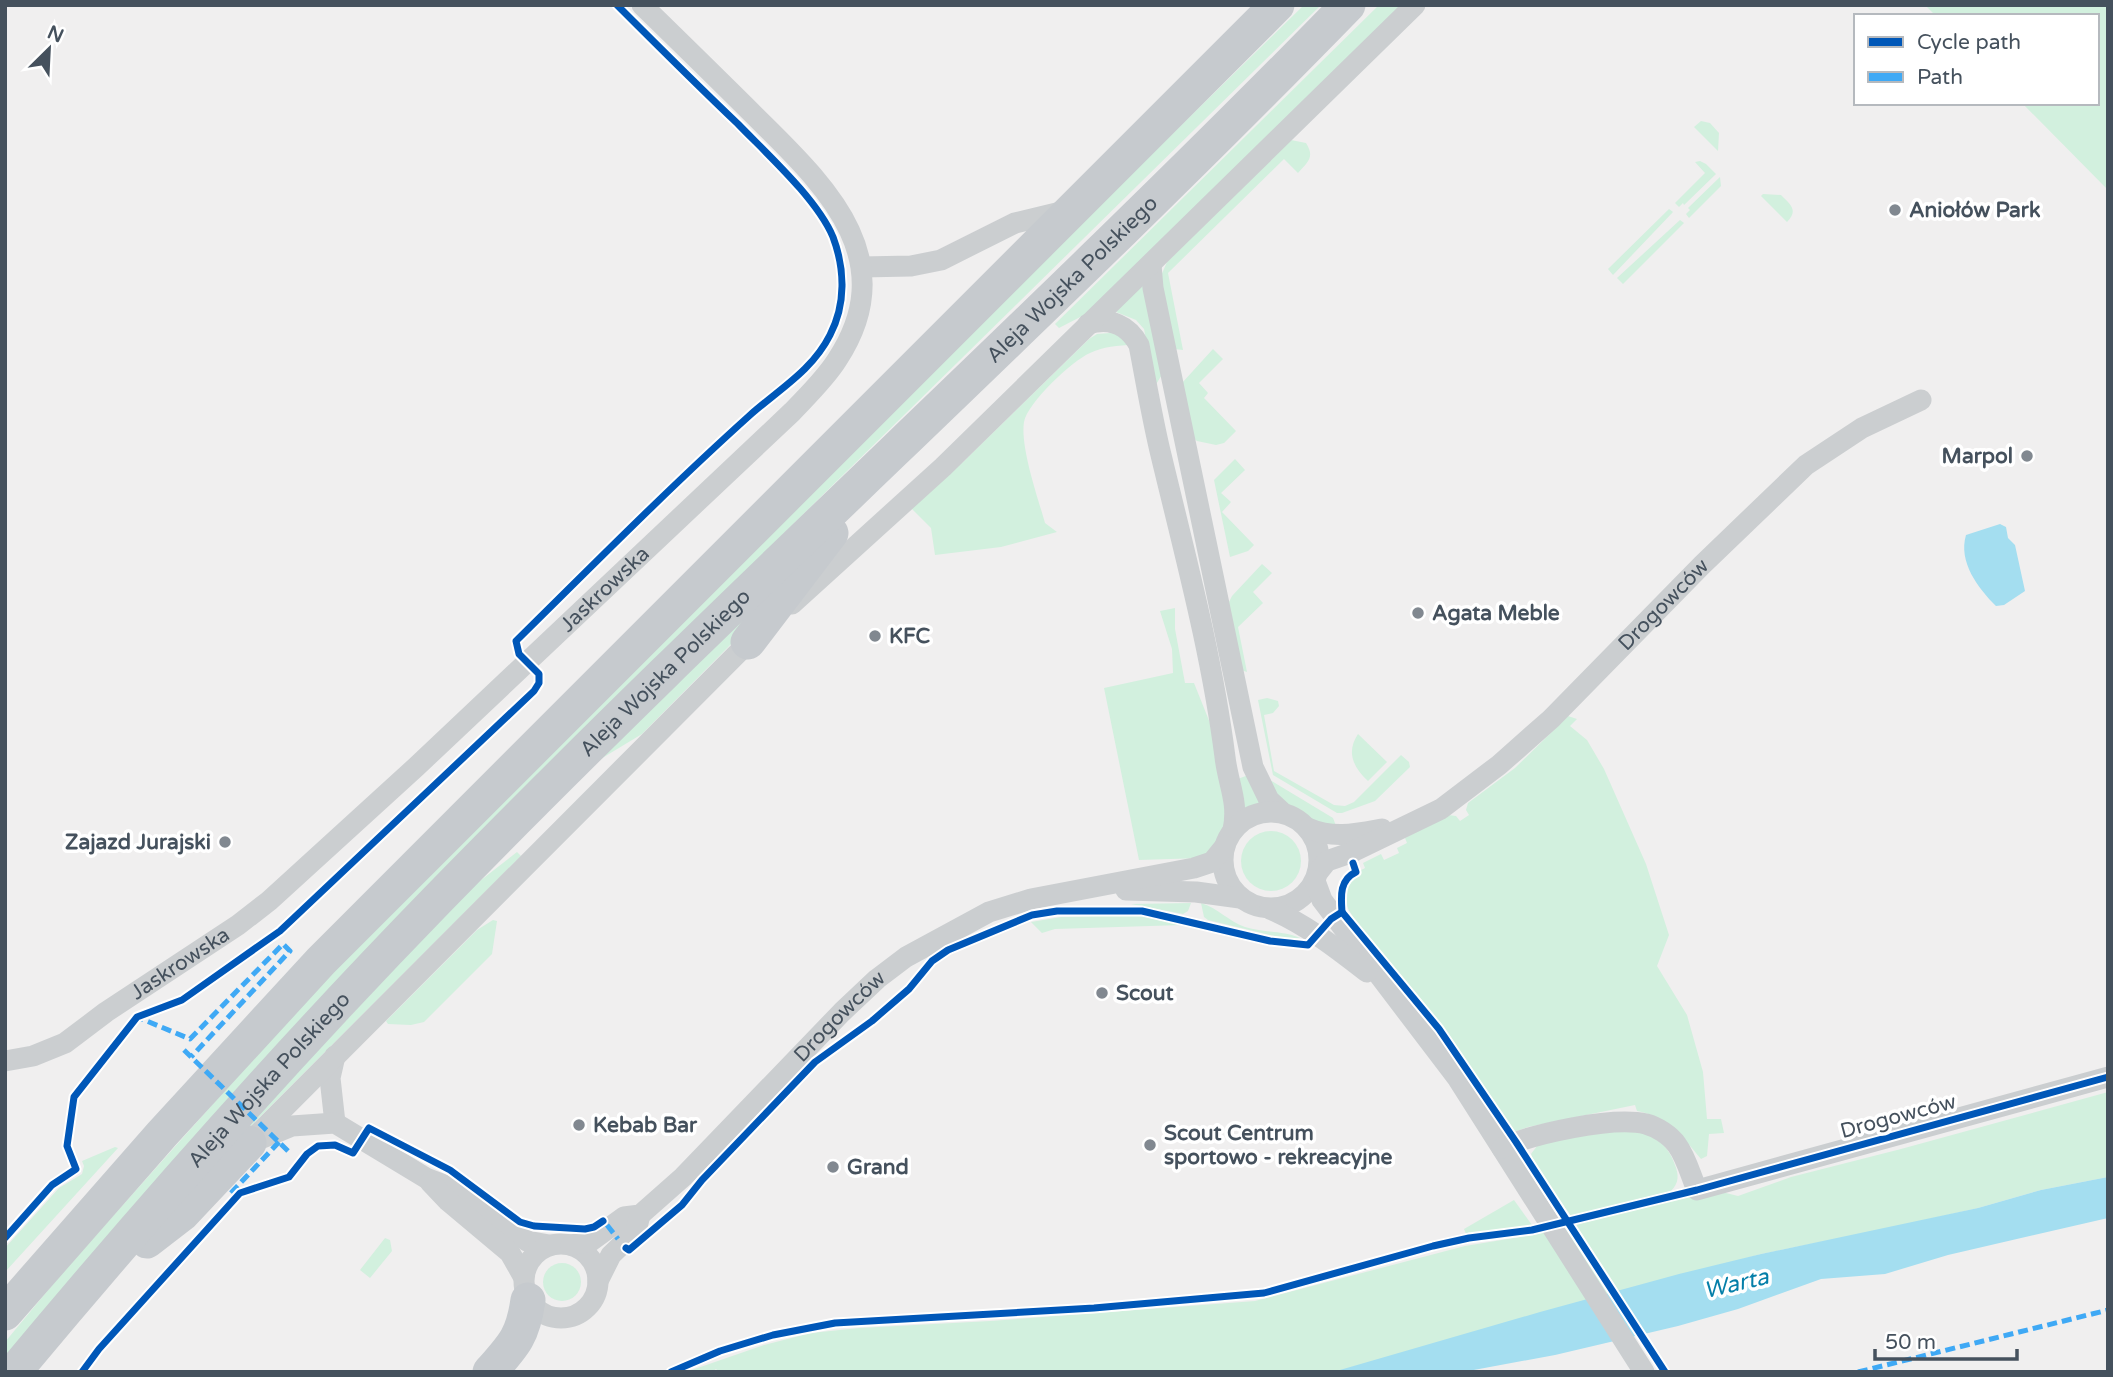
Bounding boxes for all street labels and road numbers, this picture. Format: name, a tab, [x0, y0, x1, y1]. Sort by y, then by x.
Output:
street label: Aleja Wojska Polskiego	[981, 191, 1163, 368]
street label: Jaskrowska	[555, 541, 655, 637]
street label: Drogowców	[1613, 553, 1715, 656]
street label: Aleja Wojska Polskiego	[575, 584, 756, 762]
street label: Jaskrowska	[126, 922, 234, 1005]
street label: Drogowców	[789, 966, 891, 1067]
street label: Aleja Wojska Polskiego	[183, 987, 356, 1173]
street label: Drogowców	[1838, 1089, 1959, 1144]

